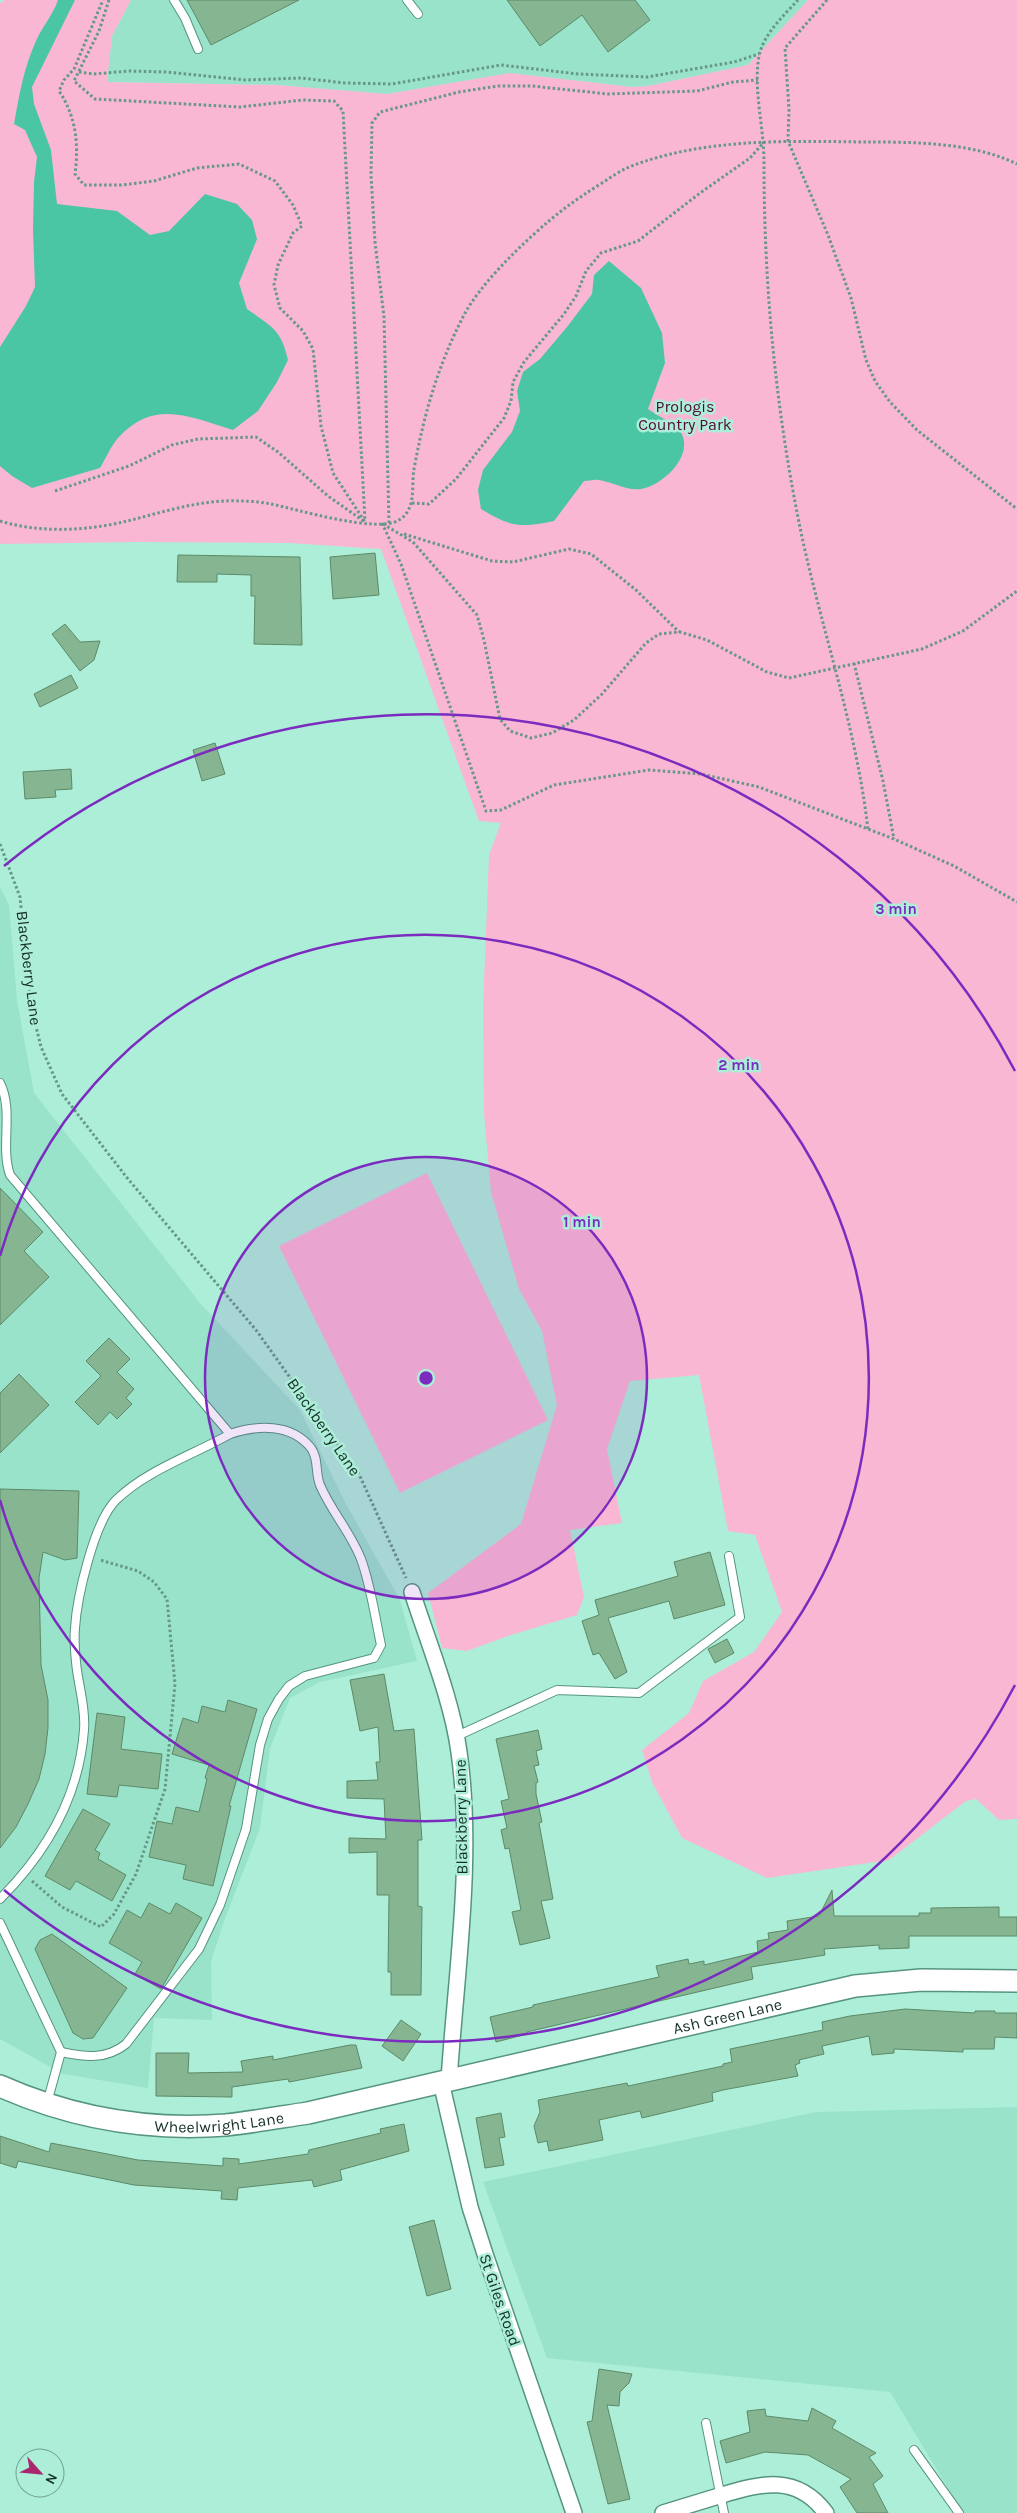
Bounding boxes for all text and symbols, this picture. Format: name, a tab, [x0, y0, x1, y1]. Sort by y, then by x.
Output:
park label: Prologis Country Park	[638, 397, 732, 434]
text: 3 min	[875, 900, 917, 918]
street label: Blackberry Lane	[13, 910, 45, 1026]
text: 2 min	[718, 1056, 760, 1074]
text: 1 min	[563, 1213, 601, 1231]
centre of rings	[417, 1369, 435, 1387]
street label: Blackberry Lane	[283, 1374, 365, 1480]
street label: Blackberry Lane	[450, 1759, 472, 1875]
street label: Ash Green Lane	[671, 1994, 784, 2037]
street label: Wheelwright Lane	[154, 2107, 285, 2136]
street label: St Giles Road	[475, 2251, 525, 2349]
north arrow	[15, 2448, 65, 2498]
text: N	[41, 2470, 61, 2487]

